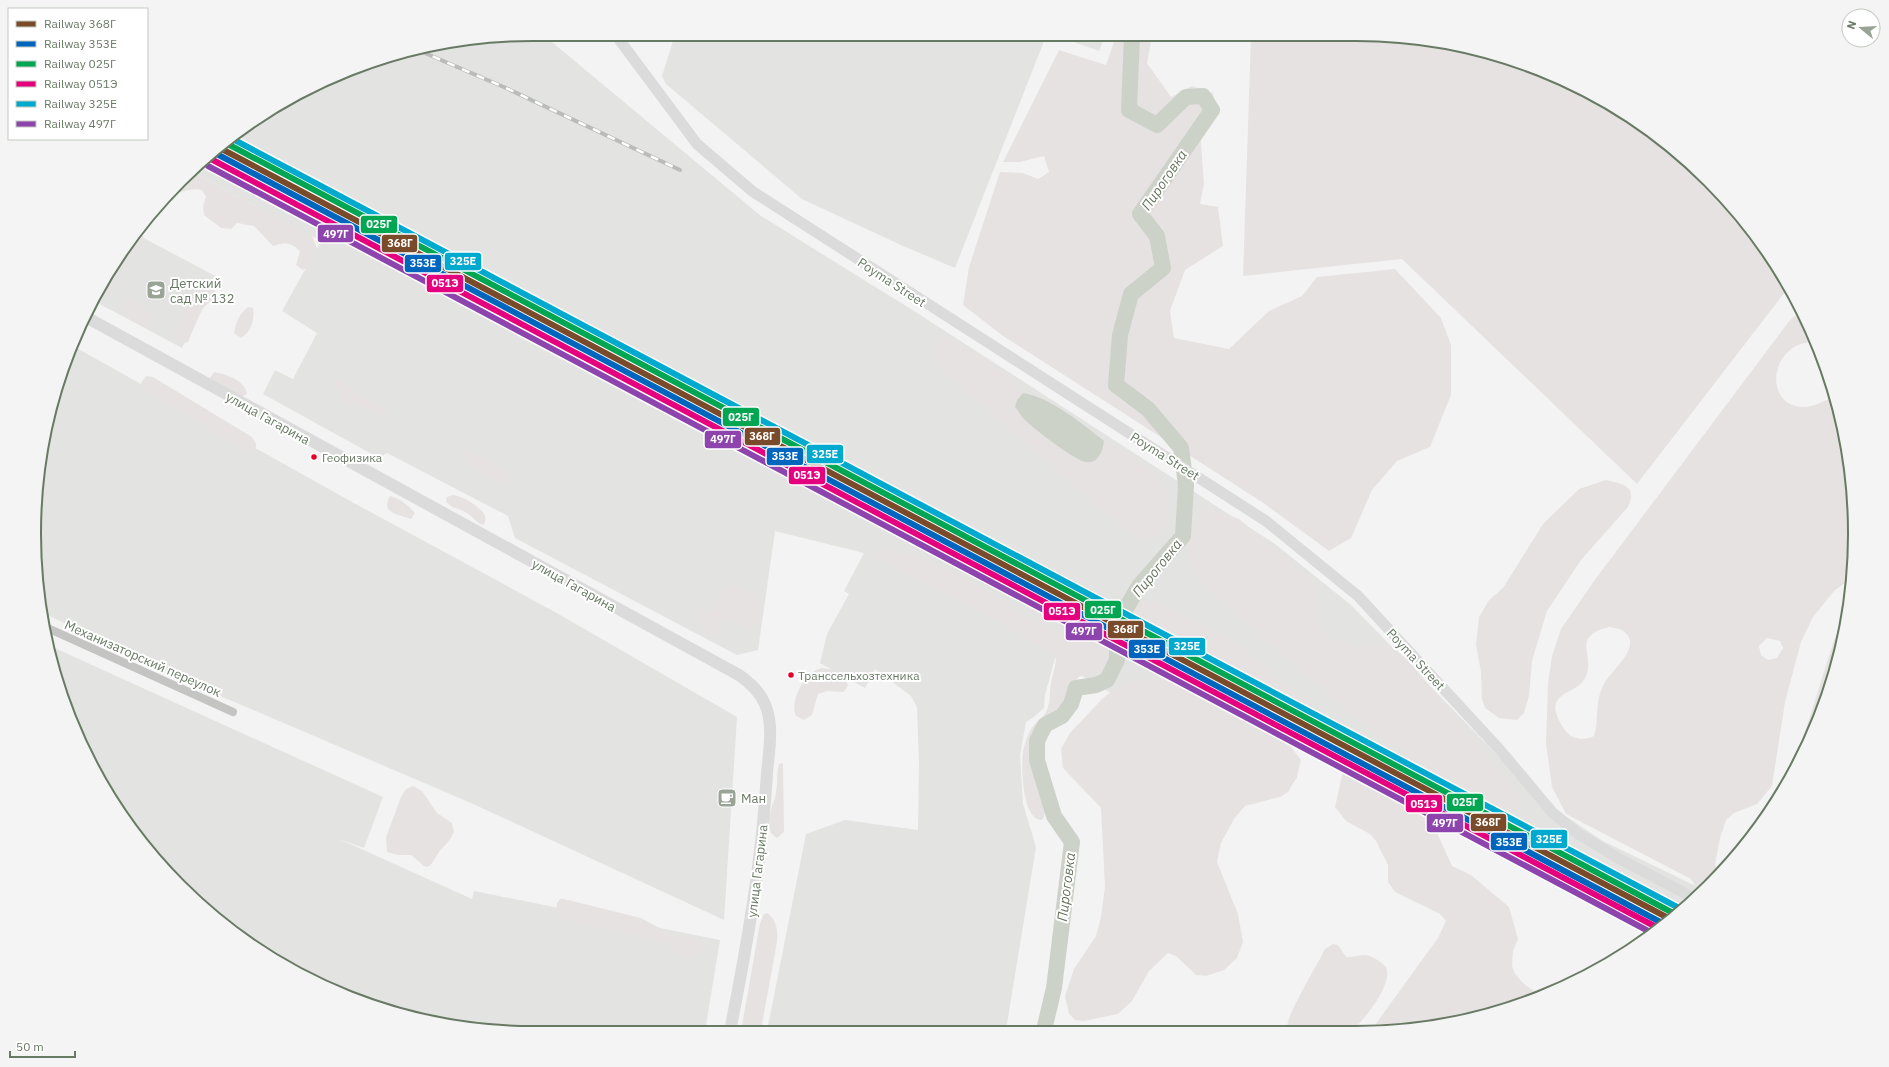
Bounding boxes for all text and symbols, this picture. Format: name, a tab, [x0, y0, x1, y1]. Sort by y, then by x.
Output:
legend	[8, 8, 148, 140]
north arrow	[1841, 8, 1881, 48]
text: Railway 368Г	[44, 16, 116, 31]
text: N	[1844, 19, 1859, 31]
text: Railway 353Е	[44, 36, 117, 51]
text: Railway 025Г	[44, 56, 116, 71]
text: Railway 051Э	[44, 76, 118, 91]
text: Railway 325Е	[44, 96, 117, 111]
text: Railway 497Г	[44, 116, 116, 131]
water label: Пироговка	[1137, 146, 1191, 214]
line badge: 025Г	[360, 215, 398, 234]
text: 025Г	[366, 217, 392, 231]
line badge: 497Г	[317, 224, 354, 243]
text: 497Г	[323, 227, 349, 241]
line badge: 368Г	[381, 234, 418, 253]
text: 368Г	[387, 236, 413, 250]
line badge: 325Е	[444, 252, 482, 271]
line badge: 353Е	[404, 254, 442, 273]
text: 325Е	[450, 254, 477, 268]
street label: Poyma Street	[854, 254, 929, 311]
text: 353Е	[410, 256, 437, 270]
line badge: 051Э	[426, 274, 464, 293]
place label: Детский сад № 132	[170, 275, 234, 307]
text: 051Э	[431, 276, 459, 290]
school or university icon: Детский сад № 132	[145, 279, 167, 301]
street label: улица Гагарина	[223, 388, 313, 449]
line badge: 025Г	[722, 407, 760, 427]
text: 025Г	[728, 410, 754, 424]
line badge: 368Г	[744, 427, 781, 446]
street label: Poyma Street	[1127, 428, 1202, 484]
text: 368Г	[749, 429, 775, 443]
line badge: 497Г	[704, 430, 742, 449]
text: 497Г	[710, 432, 736, 446]
line badge: 325Е	[806, 444, 844, 464]
line badge: 353Е	[766, 447, 804, 466]
text: 325Е	[812, 447, 839, 461]
text: 353Е	[772, 449, 799, 463]
place label: Геофизика	[322, 450, 383, 465]
marker: Геофизика	[309, 452, 319, 462]
line badge: 051Э	[788, 466, 826, 485]
text: 051Э	[793, 468, 821, 482]
water label: Пироговка	[1128, 535, 1186, 601]
street label: улица Гагарина	[529, 555, 619, 616]
line badge: 025Г	[1084, 600, 1122, 619]
line badge: 051Э	[1043, 602, 1081, 621]
text: 025Г	[1090, 603, 1116, 617]
text: 051Э	[1048, 604, 1076, 618]
street label: Механизаторский переулок	[62, 616, 224, 701]
line badge: 368Г	[1107, 620, 1144, 639]
line badge: 497Г	[1065, 622, 1103, 641]
text: 368Г	[1113, 622, 1139, 636]
text: 497Г	[1071, 624, 1097, 638]
street label: Poyma Street	[1383, 625, 1449, 694]
line badge: 325Е	[1168, 637, 1206, 656]
line badge: 353Е	[1128, 639, 1166, 659]
text: 325Е	[1174, 639, 1201, 653]
text: 353Е	[1134, 642, 1161, 656]
place label: Транссельхозтехника	[798, 668, 920, 683]
marker: Транссельхозтехника	[786, 670, 796, 680]
cafe icon: Ман	[716, 787, 738, 809]
place label: Ман	[741, 790, 766, 807]
line badge: 025Г	[1446, 793, 1484, 812]
line badge: 051Э	[1405, 794, 1443, 813]
text: 025Г	[1452, 795, 1478, 809]
text: 051Э	[1410, 797, 1438, 811]
line badge: 497Г	[1426, 813, 1464, 833]
line badge: 368Г	[1470, 813, 1507, 832]
text: 368Г	[1475, 815, 1501, 829]
text: 497Г	[1432, 816, 1458, 830]
street label: улица Гагарина	[743, 824, 772, 919]
line badge: 325Е	[1530, 829, 1568, 849]
line badge: 353Е	[1490, 832, 1528, 851]
text: 325Е	[1536, 832, 1563, 846]
text: 353Е	[1496, 835, 1523, 849]
water label: Пироговка	[1053, 852, 1079, 922]
scale bar	[10, 1033, 75, 1059]
text: 50 m	[16, 1039, 44, 1054]

